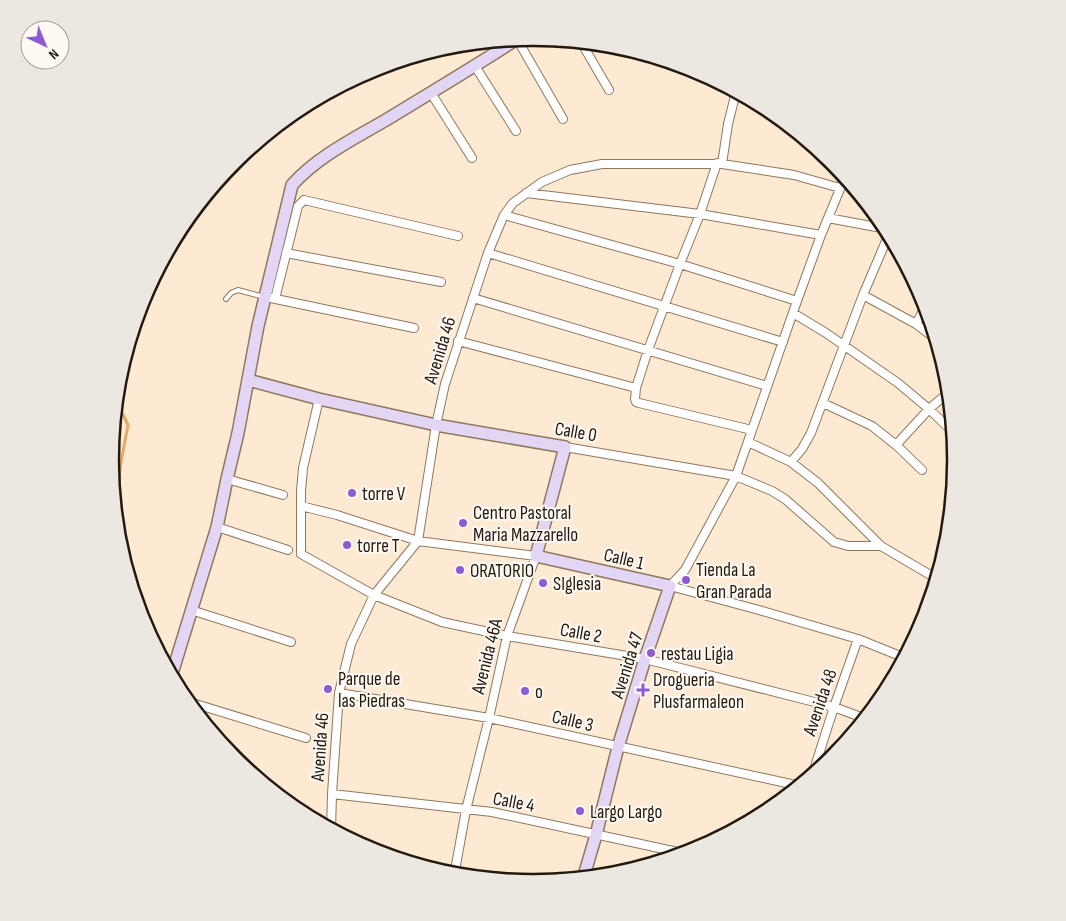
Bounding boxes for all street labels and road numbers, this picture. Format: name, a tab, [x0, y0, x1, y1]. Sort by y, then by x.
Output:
street label: Avenida 46	[419, 314, 462, 388]
street label: Calle 0	[553, 417, 599, 447]
street label: Calle 1	[601, 544, 646, 575]
street label: Avenida 46A	[467, 615, 508, 698]
street label: Calle 2	[558, 619, 603, 648]
street label: Avenida 47	[606, 629, 649, 702]
street label: Avenida 48	[798, 666, 843, 740]
street label: Calle 3	[550, 706, 596, 737]
street label: Avenida 46	[307, 712, 334, 783]
street label: Calle 4	[491, 787, 537, 818]

